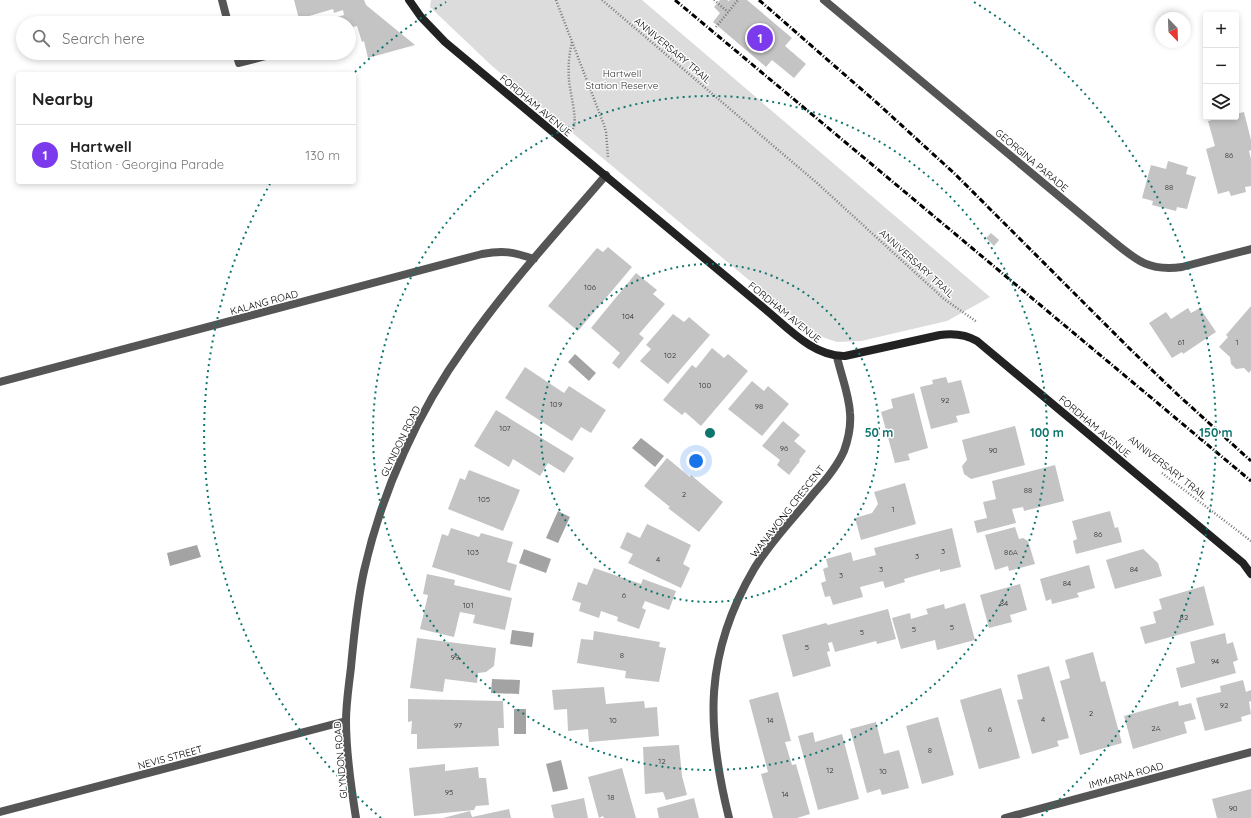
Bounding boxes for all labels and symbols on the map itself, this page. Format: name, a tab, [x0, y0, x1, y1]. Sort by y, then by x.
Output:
north arrow	[1155, 12, 1191, 48]
street label: ANNIVERSARY TRAIL	[632, 14, 714, 87]
pin: 1	[747, 23, 773, 53]
park label: Hartwell Station Reserve	[585, 67, 659, 92]
street label: FORDHAM AVENUE	[497, 72, 574, 139]
street label: GEORGINA PARADE	[993, 126, 1071, 195]
house number: 86	[1225, 150, 1234, 160]
house number: 88	[1165, 182, 1173, 192]
street label: ANNIVERSARY TRAIL	[876, 226, 957, 301]
street label: FORDHAM AVENUE	[746, 279, 824, 346]
house number: 106	[584, 282, 597, 292]
street label: KALANG ROAD	[229, 287, 300, 318]
house number: 104	[622, 311, 634, 321]
house number: 61	[1177, 337, 1185, 347]
house number: 1	[1236, 337, 1239, 347]
house number: 102	[664, 350, 677, 360]
house number: 100	[699, 380, 711, 390]
street label: FORDHAM AVENUE	[1056, 393, 1133, 460]
house number: 92	[941, 395, 950, 405]
house number: 109	[550, 399, 563, 409]
house number: 98	[755, 401, 763, 411]
street label: GLYNDON ROAD	[378, 404, 423, 479]
house number: 107	[499, 423, 511, 433]
text: 50 m	[865, 425, 893, 440]
text: 100 m	[1030, 425, 1064, 440]
text: 150 m	[1199, 425, 1233, 440]
centre of rings	[703, 426, 717, 440]
street label: ANNIVERSARY TRAIL	[1126, 433, 1210, 503]
house number: 96	[780, 443, 789, 453]
house number: 90	[988, 445, 998, 455]
your location	[686, 451, 706, 471]
street label: WANAWONG CRESCENT	[747, 462, 828, 560]
house number: 88	[1024, 485, 1032, 495]
house number: 2	[682, 489, 687, 499]
house number: 105	[478, 494, 490, 504]
house number: 1	[892, 504, 895, 514]
house number: 86	[1094, 529, 1103, 539]
house number: 3	[941, 546, 945, 556]
house number: 103	[467, 547, 479, 557]
house number: 86A	[1004, 547, 1018, 557]
house number: 3	[915, 551, 919, 561]
house number: 4	[656, 554, 660, 564]
house number: 3	[879, 564, 883, 574]
house number: 84	[1130, 564, 1138, 574]
house number: 3	[839, 570, 843, 580]
house number: 84	[1063, 578, 1071, 588]
house number: 6	[622, 590, 627, 600]
house number: 84	[1000, 598, 1008, 608]
house number: 101	[463, 600, 473, 610]
house number: 82	[1180, 612, 1189, 622]
house number: 5	[950, 622, 954, 632]
house number: 5	[912, 624, 916, 634]
house number: 5	[860, 627, 864, 637]
house number: 5	[805, 642, 809, 652]
house number: 8	[620, 650, 624, 660]
house number: 99	[451, 652, 460, 662]
house number: 94	[1211, 656, 1219, 666]
house number: 92	[1220, 700, 1229, 710]
house number: 2	[1089, 708, 1094, 718]
house number: 4	[1041, 714, 1045, 724]
house number: 10	[609, 715, 617, 725]
house number: 14	[766, 715, 774, 725]
house number: 97	[454, 720, 462, 730]
street label: GLYNDON ROAD	[331, 721, 350, 799]
house number: 2A	[1151, 723, 1161, 733]
house number: 6	[988, 724, 993, 734]
street label: NEVIS STREET	[136, 743, 204, 772]
house number: 8	[928, 745, 932, 755]
house number: 12	[658, 756, 666, 766]
street label: IMMARNA ROAD	[1087, 759, 1165, 792]
house number: 12	[826, 765, 834, 775]
house number: 10	[879, 766, 887, 776]
house number: 95	[445, 787, 453, 797]
house number: 14	[781, 789, 789, 799]
house number: 18	[607, 792, 615, 802]
house number: 90	[1228, 803, 1238, 813]

